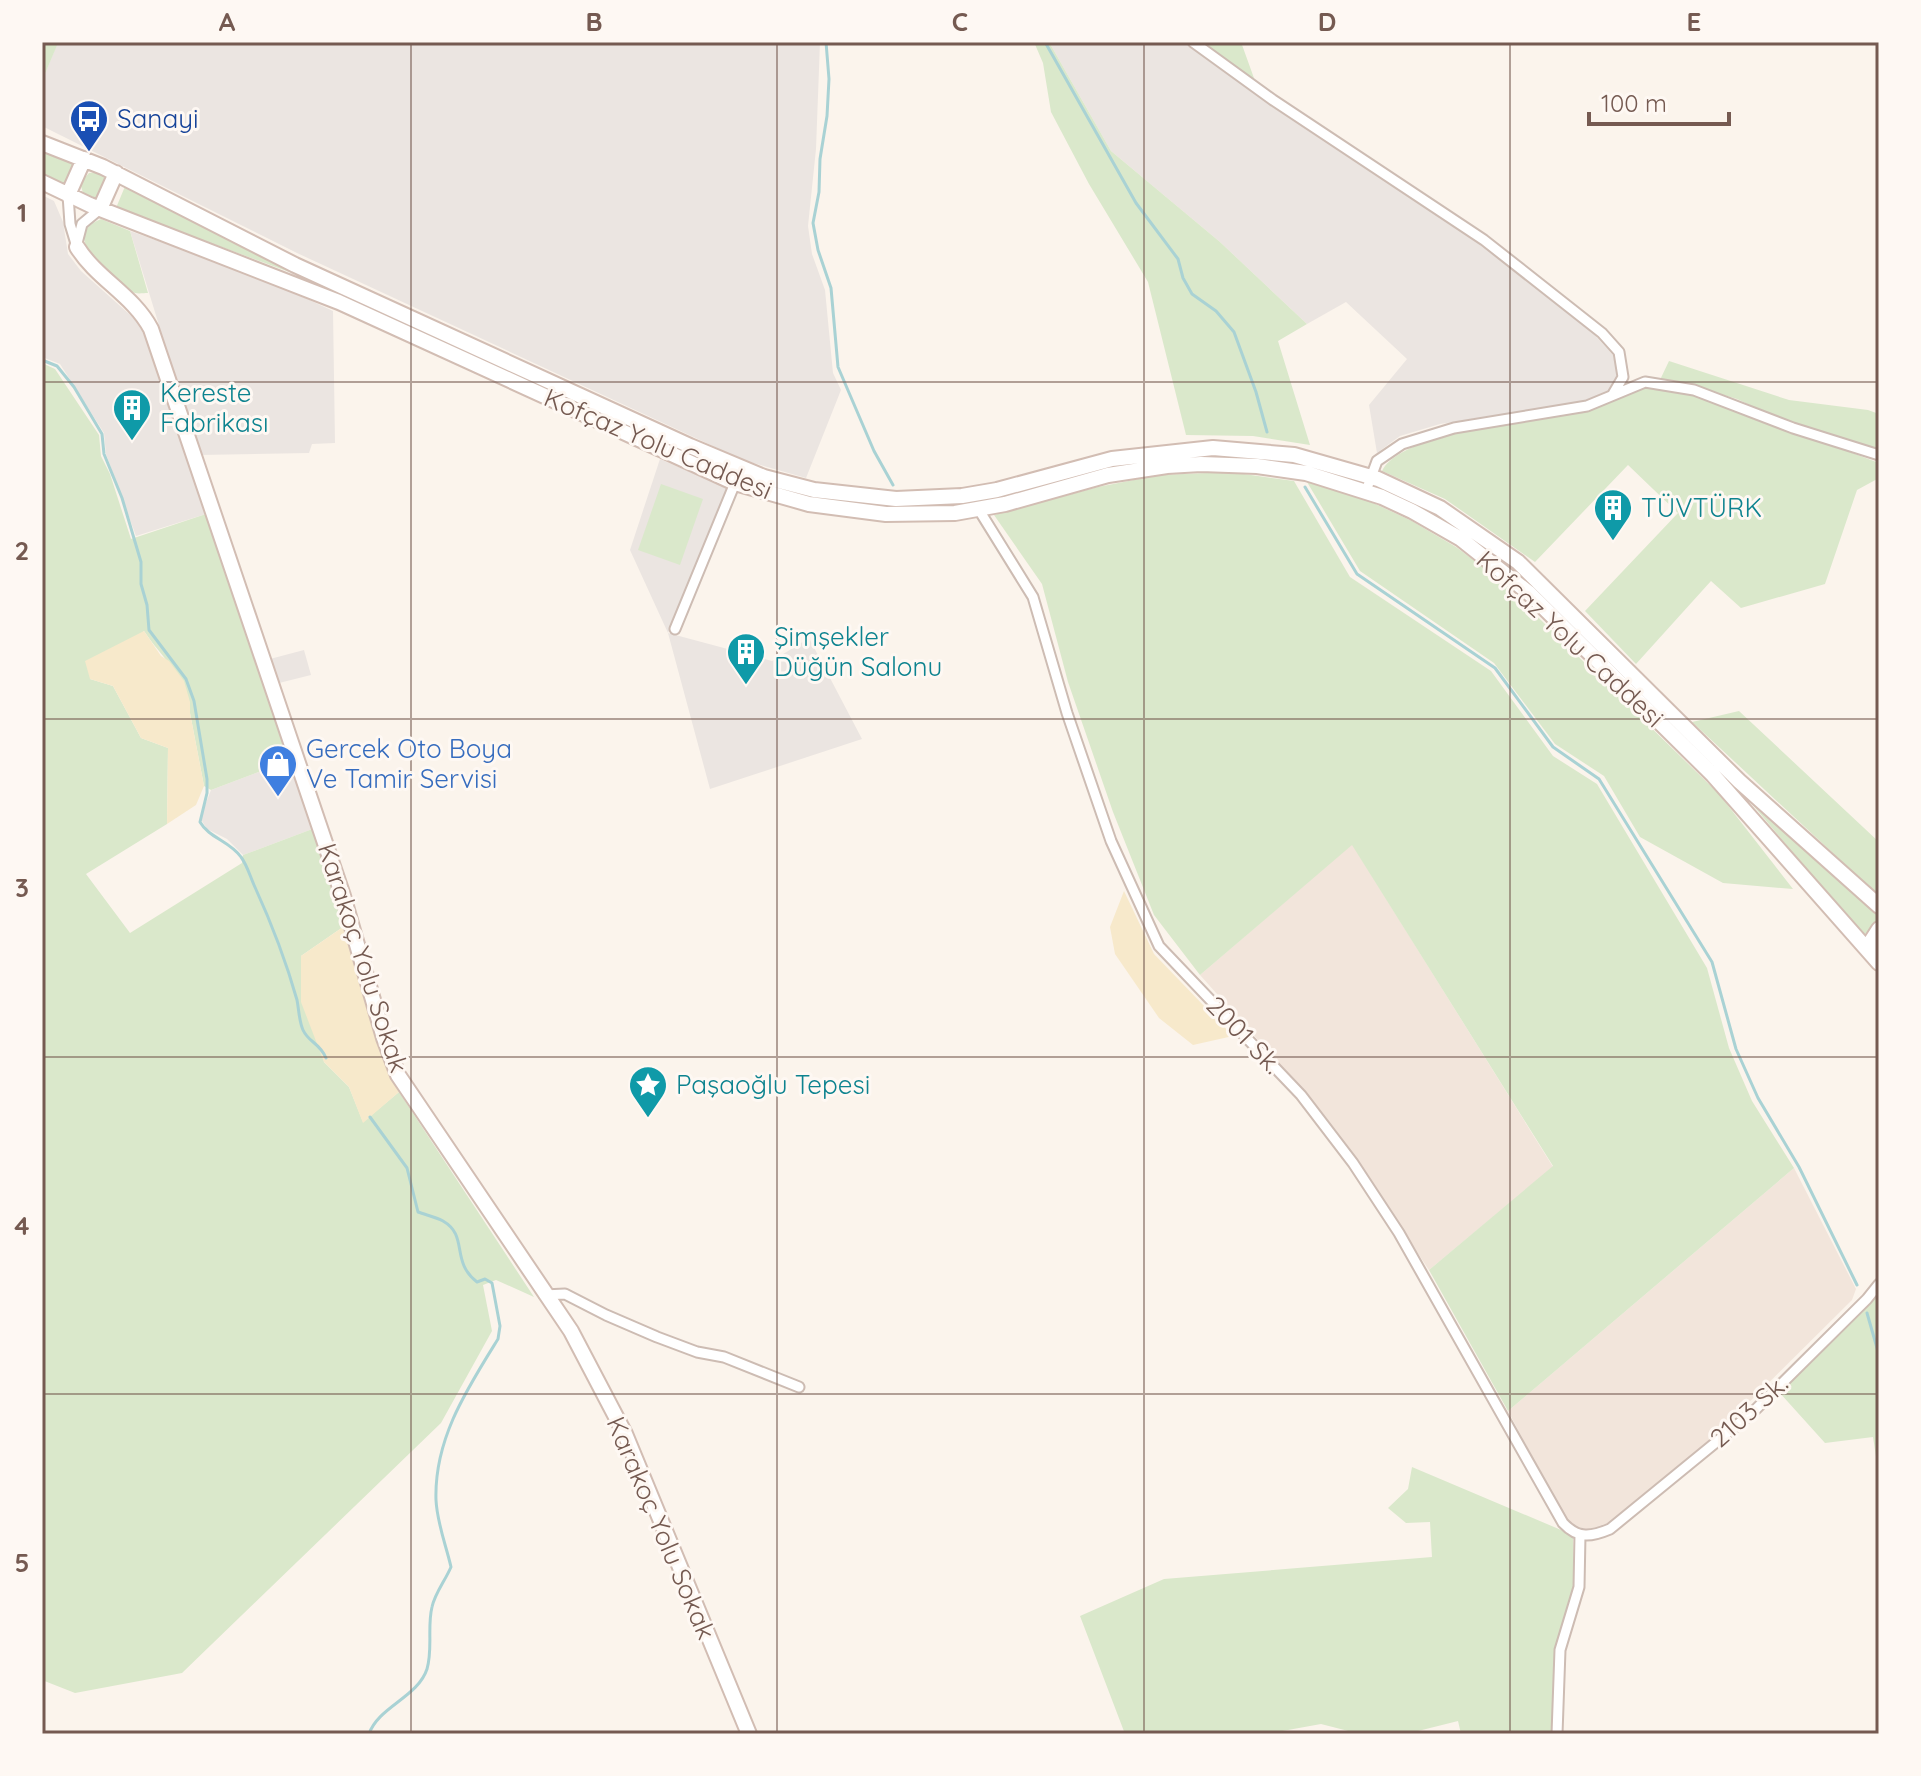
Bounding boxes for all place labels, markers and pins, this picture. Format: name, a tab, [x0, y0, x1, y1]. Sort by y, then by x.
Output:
bus stop icon: Sanayi	[68, 98, 110, 153]
place label: Sanayi	[117, 102, 198, 135]
place label: Kereste Fabrikası	[160, 376, 269, 439]
building icon: Kereste Fabrikası	[111, 387, 153, 442]
building icon: TÜVTÜRK	[1592, 487, 1634, 542]
place label: TÜVTÜRK	[1641, 491, 1762, 524]
place label: Şimşekler Düğün Salonu	[774, 620, 942, 683]
building icon: Şimşekler Düğün Salonu	[725, 631, 767, 686]
place label: Gercek Oto Boya Ve Tamir Servisi	[306, 732, 512, 795]
shop icon: Gercek Oto Boya Ve Tamir Servisi	[257, 743, 299, 798]
place icon: Paşaoğlu Tepesi	[627, 1064, 669, 1119]
place label: Paşaoğlu Tepesi	[676, 1068, 870, 1101]

